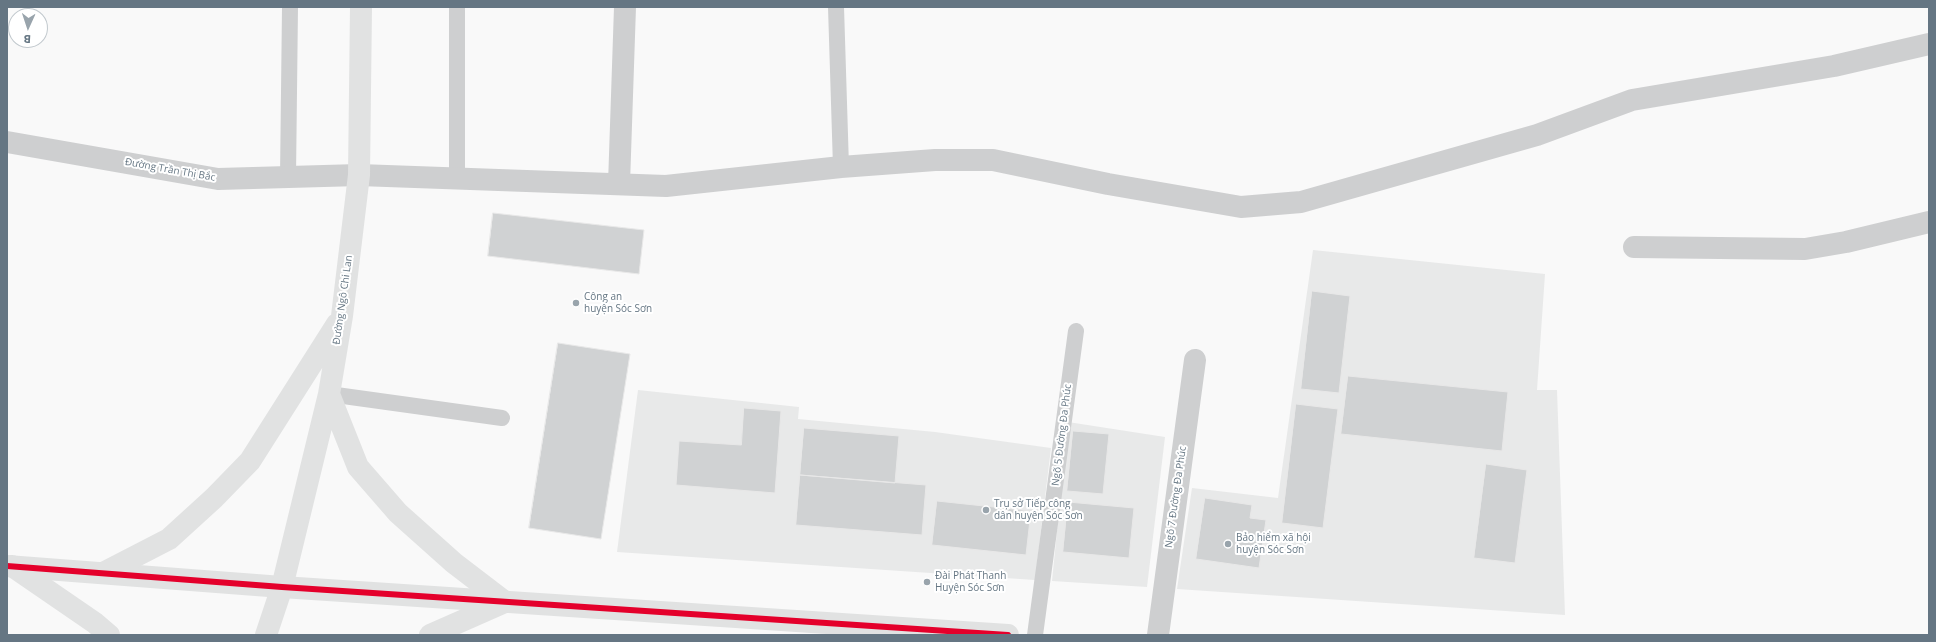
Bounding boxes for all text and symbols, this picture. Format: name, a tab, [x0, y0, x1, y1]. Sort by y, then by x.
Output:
north arrow	[8, 8, 48, 48]
text: B	[23, 32, 31, 47]
street label: Đường Trần Thị Bắc	[124, 156, 216, 184]
street label: Đường Ngô Chi Lan	[331, 255, 355, 345]
place label: Công an huyện Sóc Sơn	[584, 291, 652, 314]
marker: Công an huyện Sóc Sơn	[571, 298, 581, 308]
street label: Ngõ 5 Đường Đa Phúc	[1050, 383, 1074, 487]
street label: Ngõ 7 Đường Đa Phúc	[1163, 445, 1189, 549]
place label: Trụ sở Tiếp công dân huyện Sóc Sơn	[994, 498, 1083, 522]
marker: Trụ sở Tiếp công dân huyện Sóc Sơn	[981, 505, 991, 515]
place label: Bảo hiểm xã hội huyện Sóc Sơn	[1236, 532, 1311, 556]
marker: Bảo hiểm xã hội huyện Sóc Sơn	[1223, 539, 1233, 549]
place label: Đài Phát Thanh Huyện Sóc Sơn	[935, 570, 1006, 594]
marker: Đài Phát Thanh Huyện Sóc Sơn	[922, 577, 932, 587]

